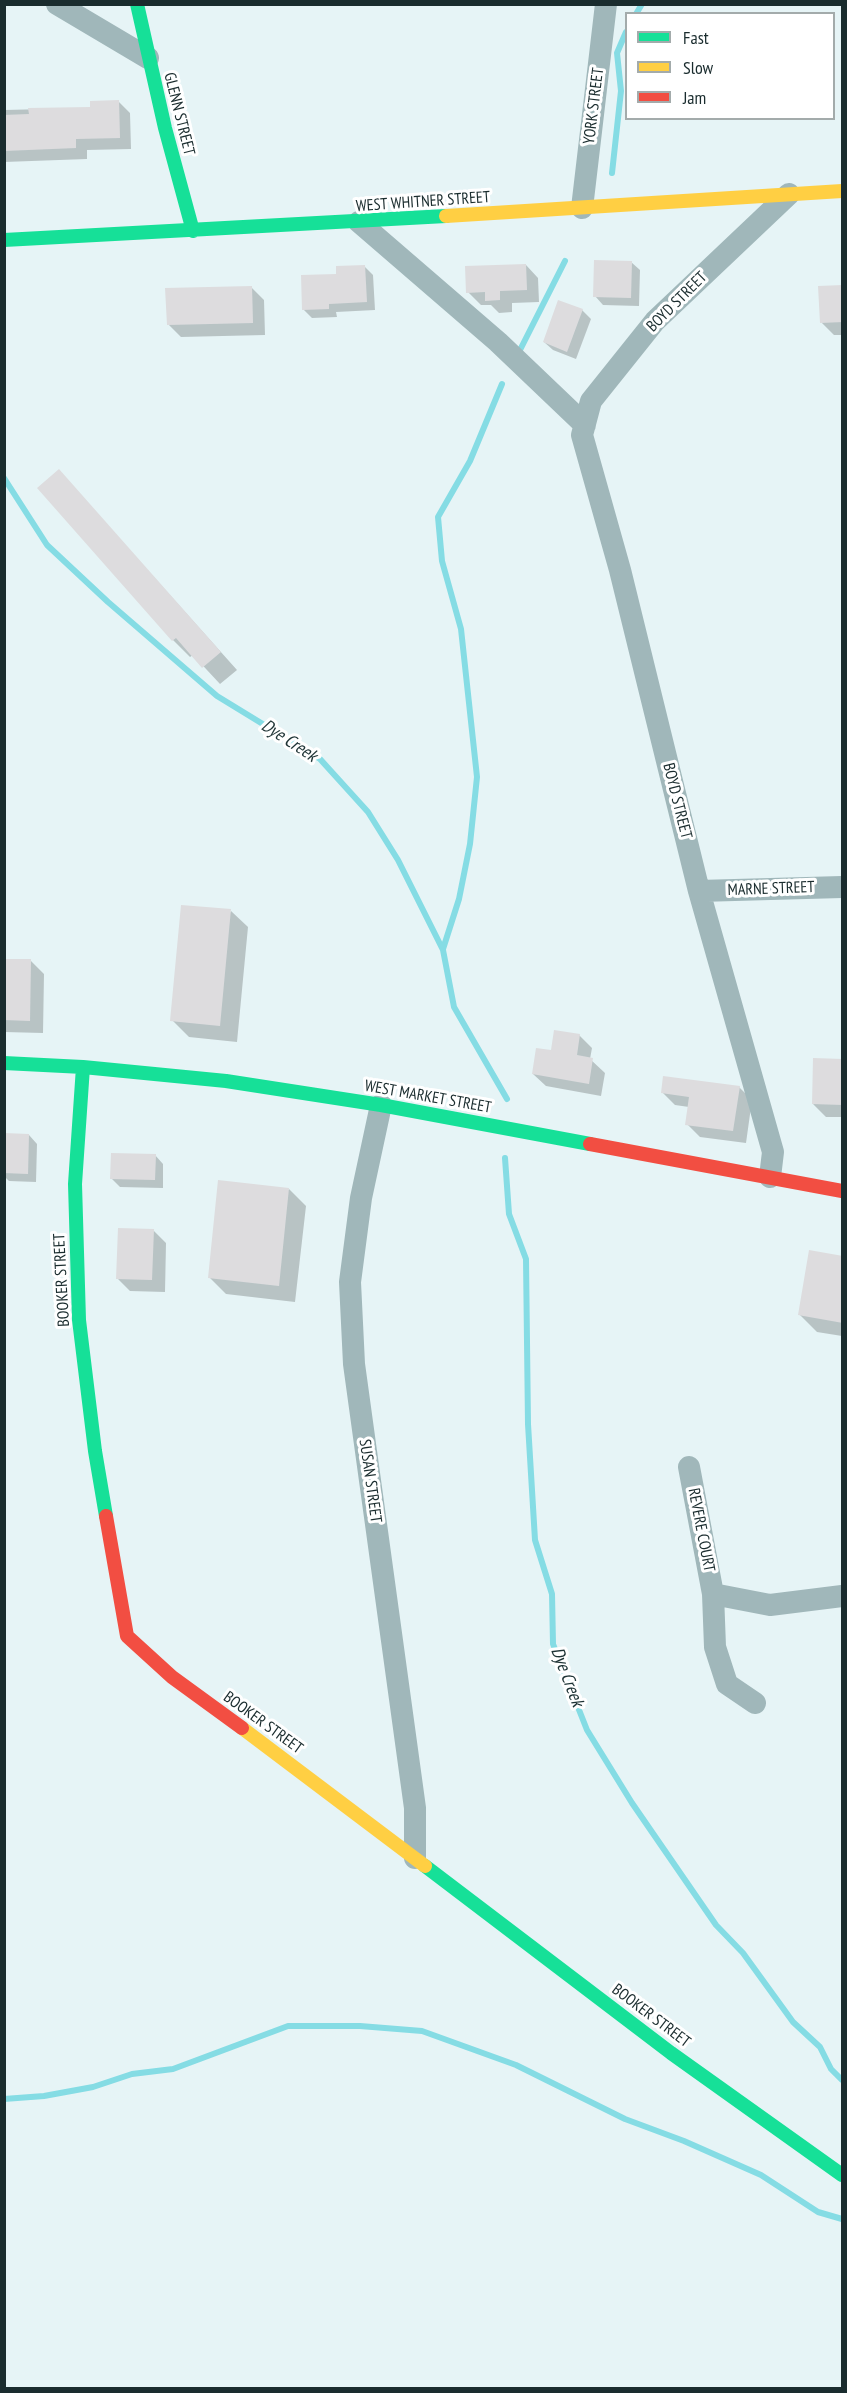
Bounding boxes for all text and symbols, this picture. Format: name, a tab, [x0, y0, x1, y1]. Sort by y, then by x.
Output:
legend	[625, 12, 835, 120]
text: Fast	[683, 26, 709, 49]
text: Slow	[683, 56, 713, 79]
street label: YORK STREET	[580, 67, 608, 145]
street label: GLENN STREET	[159, 71, 199, 157]
text: Jam	[683, 86, 706, 109]
street label: WEST WHITNER STREET	[355, 188, 491, 216]
street label: BOYD STREET	[643, 268, 711, 336]
water label: Dye Creek	[257, 715, 321, 767]
street label: BOYD STREET	[658, 761, 696, 841]
street label: MARNE STREET	[727, 878, 815, 900]
street label: WEST MARKET STREET	[363, 1076, 493, 1118]
street label: BOOKER STREET	[50, 1233, 74, 1327]
street label: SUSAN STREET	[355, 1438, 385, 1524]
street label: REVERE COURT	[683, 1486, 719, 1574]
water label: Dye Creek	[546, 1644, 588, 1710]
street label: BOOKER STREET	[220, 1688, 306, 1758]
street label: BOOKER STREET	[608, 1980, 694, 2052]

